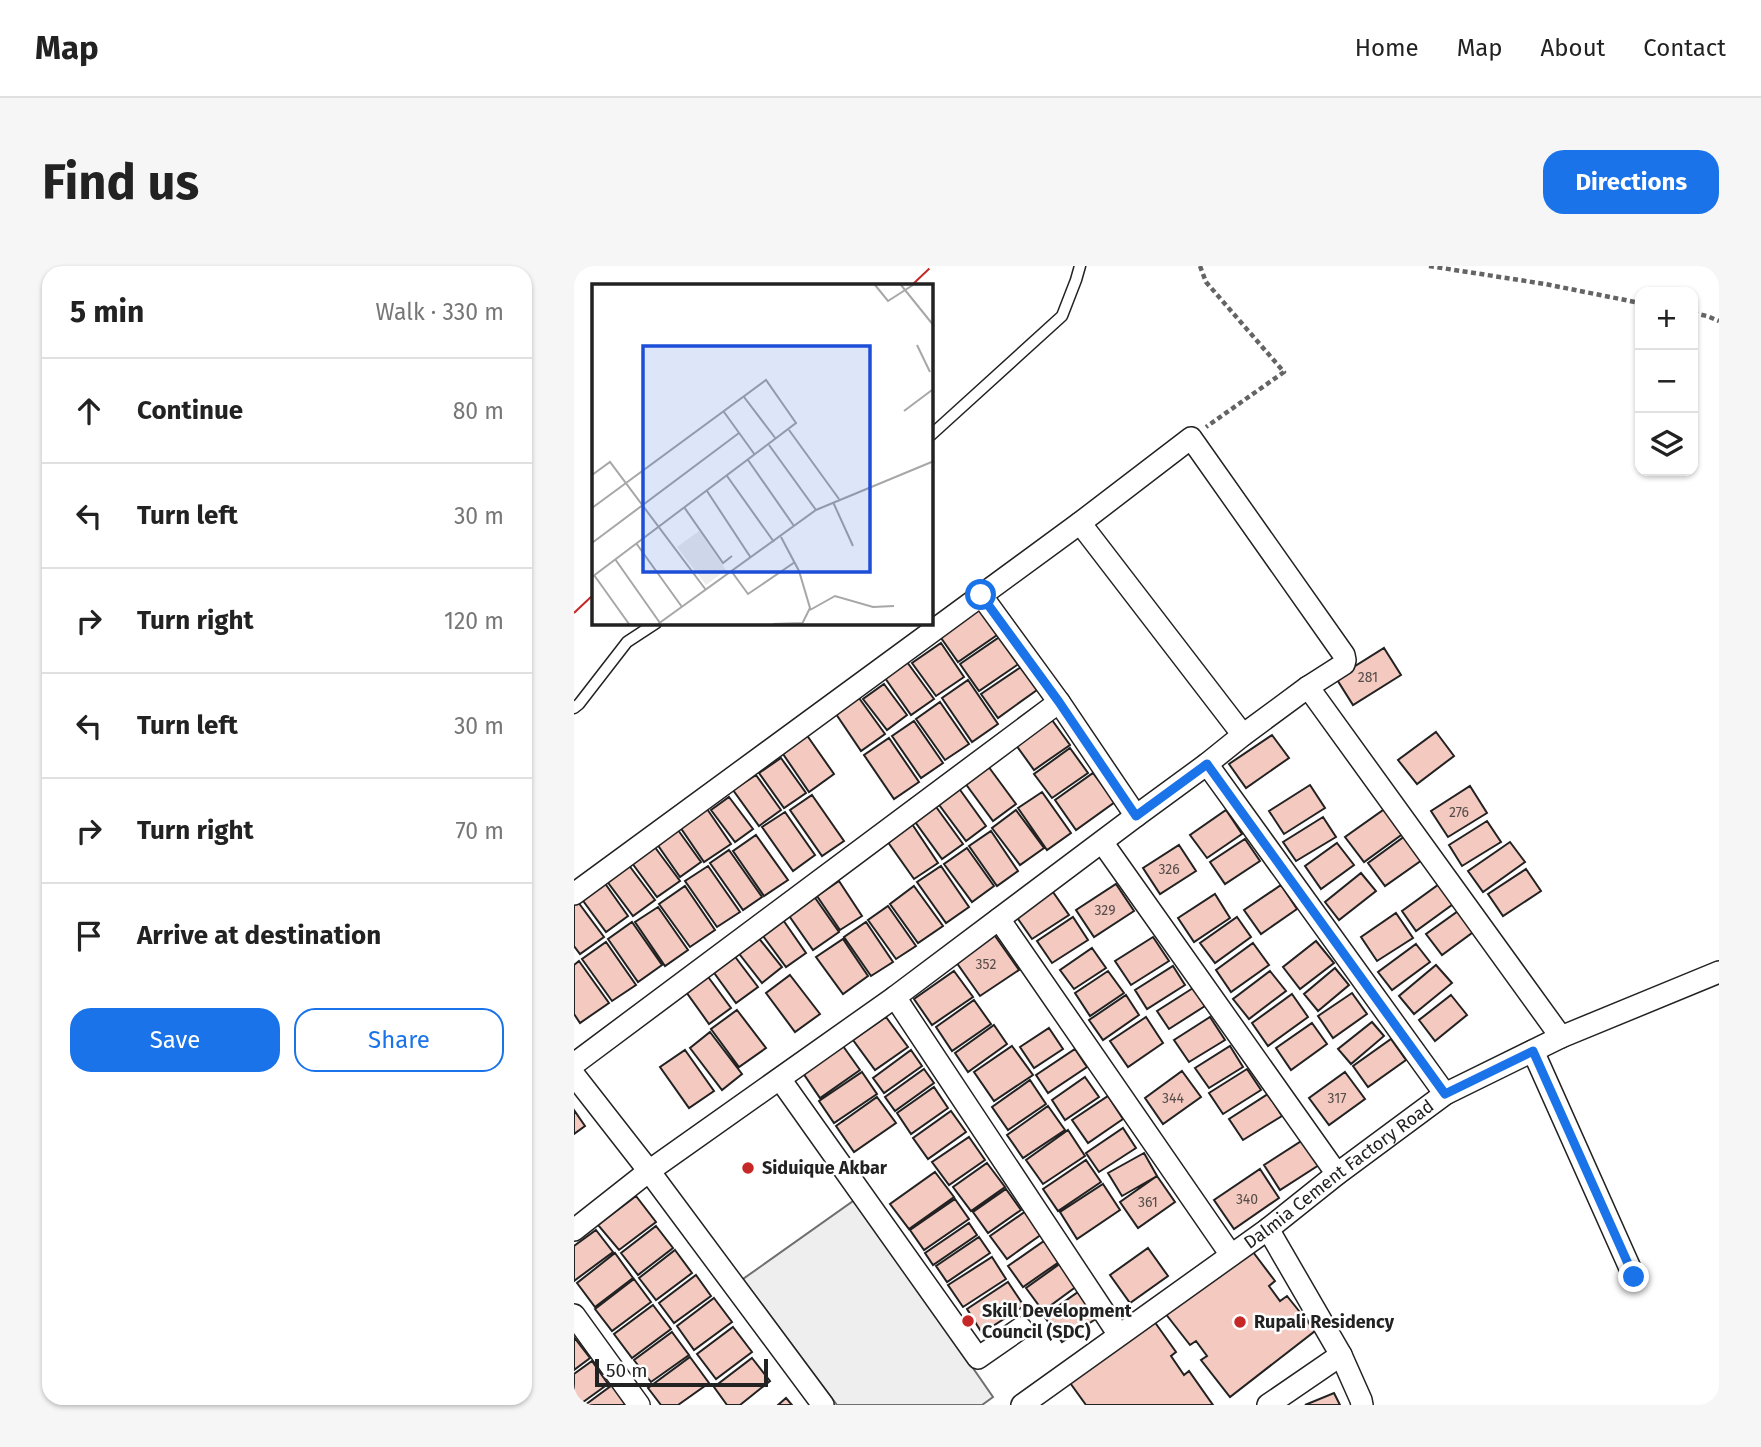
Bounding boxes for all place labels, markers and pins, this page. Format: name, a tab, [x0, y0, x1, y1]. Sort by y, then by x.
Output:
place label: Siduique Akbar	[762, 1157, 888, 1179]
marker: Siduique Akbar	[740, 1160, 756, 1176]
place label: Skill Development Council (SDC)	[982, 1300, 1133, 1343]
place label: Rupali Residency	[1254, 1311, 1395, 1333]
marker: Skill Development Council (SDC)	[960, 1313, 976, 1329]
marker: Rupali Residency	[1232, 1314, 1248, 1330]

